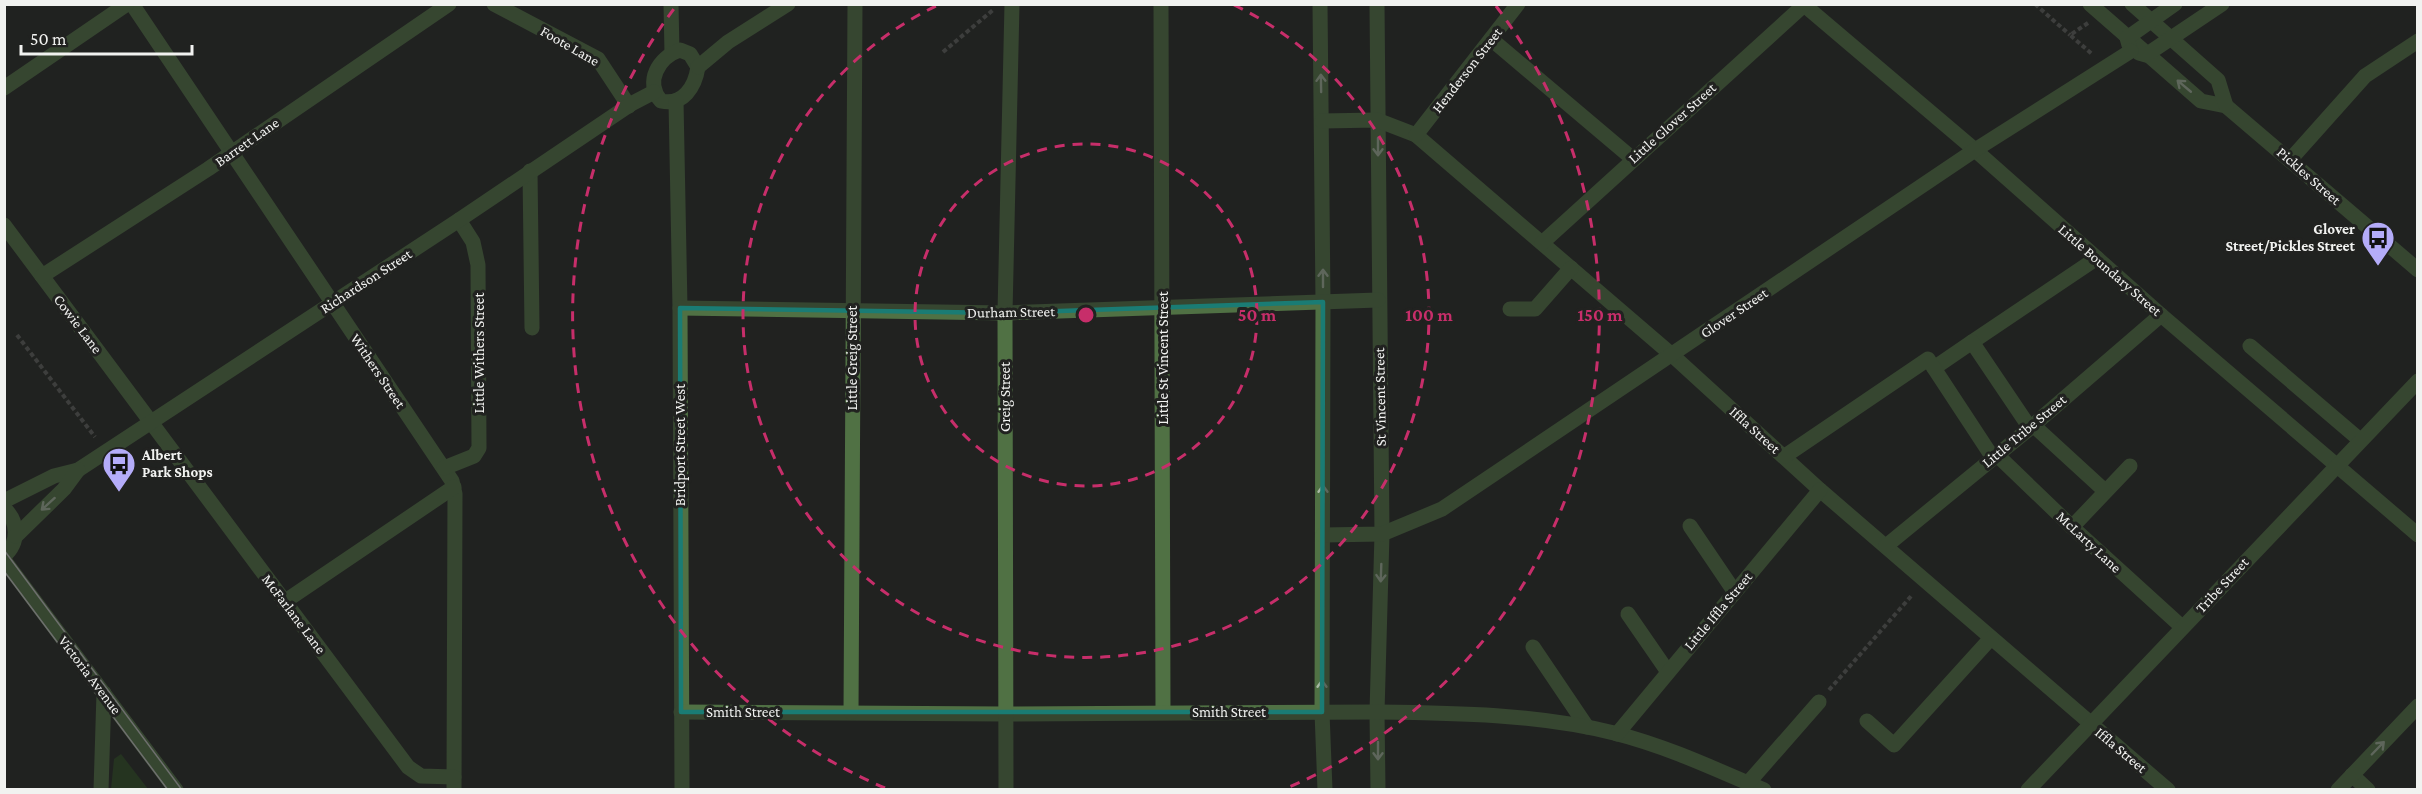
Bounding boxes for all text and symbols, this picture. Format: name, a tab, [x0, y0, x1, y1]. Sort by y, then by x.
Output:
scale bar	[21, 18, 192, 56]
street label: Foote Lane	[538, 23, 603, 69]
street label: Henderson Street	[1429, 23, 1506, 116]
text: 50 m	[30, 29, 67, 49]
one-way arrow	[1315, 74, 1327, 94]
street label: Little Glover Street	[1625, 79, 1720, 166]
one-way arrow	[2176, 80, 2192, 93]
street label: Barrett Lane	[212, 114, 282, 170]
one-way arrow	[1372, 136, 1383, 156]
street label: Pickles Street	[2274, 144, 2345, 209]
bus stop icon: Glover Street/Pickles Street	[2360, 220, 2396, 267]
street label: Little Boundary Street	[2055, 221, 2166, 321]
place label: Glover Street/Pickles Street	[2226, 221, 2356, 254]
street label: Richardson Street	[317, 245, 416, 316]
one-way arrow	[1317, 269, 1329, 289]
street label: Glover Street	[1697, 284, 1771, 341]
street label: Little St Vincent Street	[1155, 290, 1171, 425]
street label: Cowie Lane	[51, 291, 106, 357]
street label: Little Withers Street	[471, 292, 487, 413]
street label: Durham Street	[967, 303, 1056, 321]
street label: Little Greig Street	[844, 305, 861, 410]
centre of rings	[1076, 305, 1096, 325]
text: 50 m	[1238, 305, 1277, 325]
text: 100 m	[1405, 305, 1453, 325]
text: 150 m	[1577, 305, 1623, 325]
street label: Withers Street	[347, 331, 409, 412]
street label: St Vincent Street	[1371, 346, 1389, 447]
street label: Greig Street	[997, 361, 1014, 432]
street label: Bridport Street West	[672, 383, 689, 506]
street label: Little Tribe Street	[1979, 391, 2070, 471]
street label: Iffla Street	[1727, 403, 1784, 457]
bus stop icon: Albert Park Shops	[101, 446, 137, 493]
place label: Albert Park Shops	[141, 447, 213, 480]
one-way arrow	[1317, 485, 1329, 505]
one-way arrow	[41, 497, 56, 511]
street label: McLarty Lane	[2053, 508, 2125, 577]
street label: Tribe Street	[2192, 553, 2252, 616]
one-way arrow	[1376, 562, 1387, 582]
street label: Little Iffla Street	[1681, 568, 1756, 653]
street label: McFarlane Lane	[259, 571, 329, 657]
street label: Victoria Avenue	[55, 633, 125, 718]
one-way arrow	[1317, 680, 1328, 700]
street label: Smith Street	[706, 704, 781, 720]
street label: Smith Street	[1192, 704, 1267, 720]
street label: Iffla Street	[2092, 724, 2151, 777]
one-way arrow	[1372, 740, 1384, 760]
one-way arrow	[2370, 740, 2385, 755]

